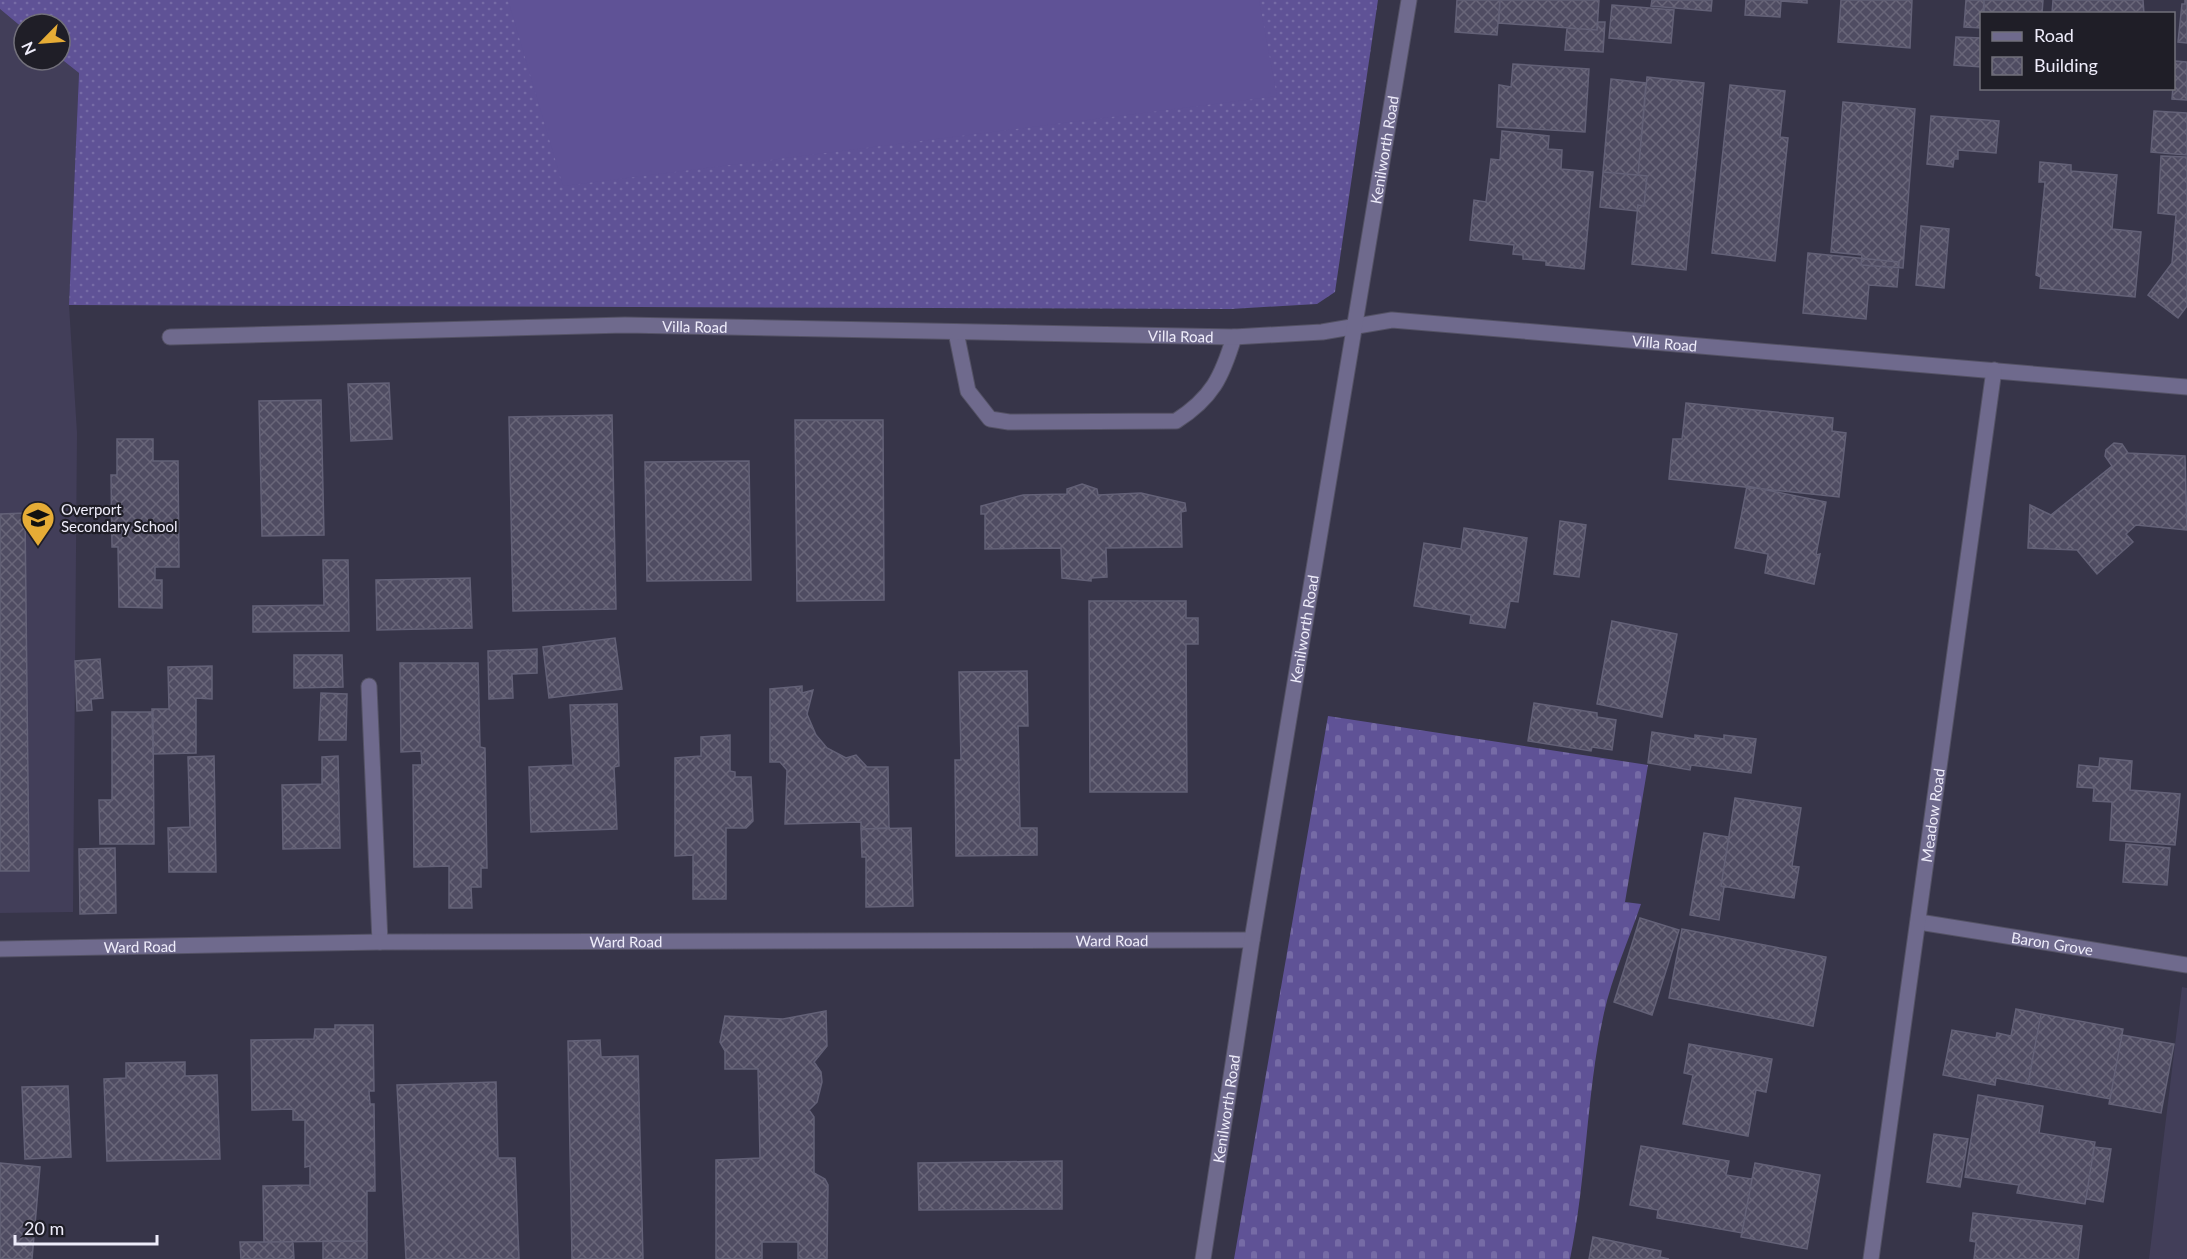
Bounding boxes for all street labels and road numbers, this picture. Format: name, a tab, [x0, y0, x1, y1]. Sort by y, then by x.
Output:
street label: Kenilworth Road	[1366, 94, 1402, 205]
street label: Villa Road	[662, 317, 728, 336]
street label: Villa Road	[1148, 326, 1214, 346]
street label: Villa Road	[1631, 331, 1698, 355]
street label: Kenilworth Road	[1286, 574, 1322, 684]
street label: Meadow Road	[1917, 767, 1948, 863]
street label: Baron Grove	[2010, 928, 2095, 959]
street label: Ward Road	[1075, 931, 1148, 949]
street label: Ward Road	[589, 932, 662, 951]
street label: Ward Road	[103, 937, 177, 956]
street label: Kenilworth Road	[1209, 1053, 1243, 1164]

